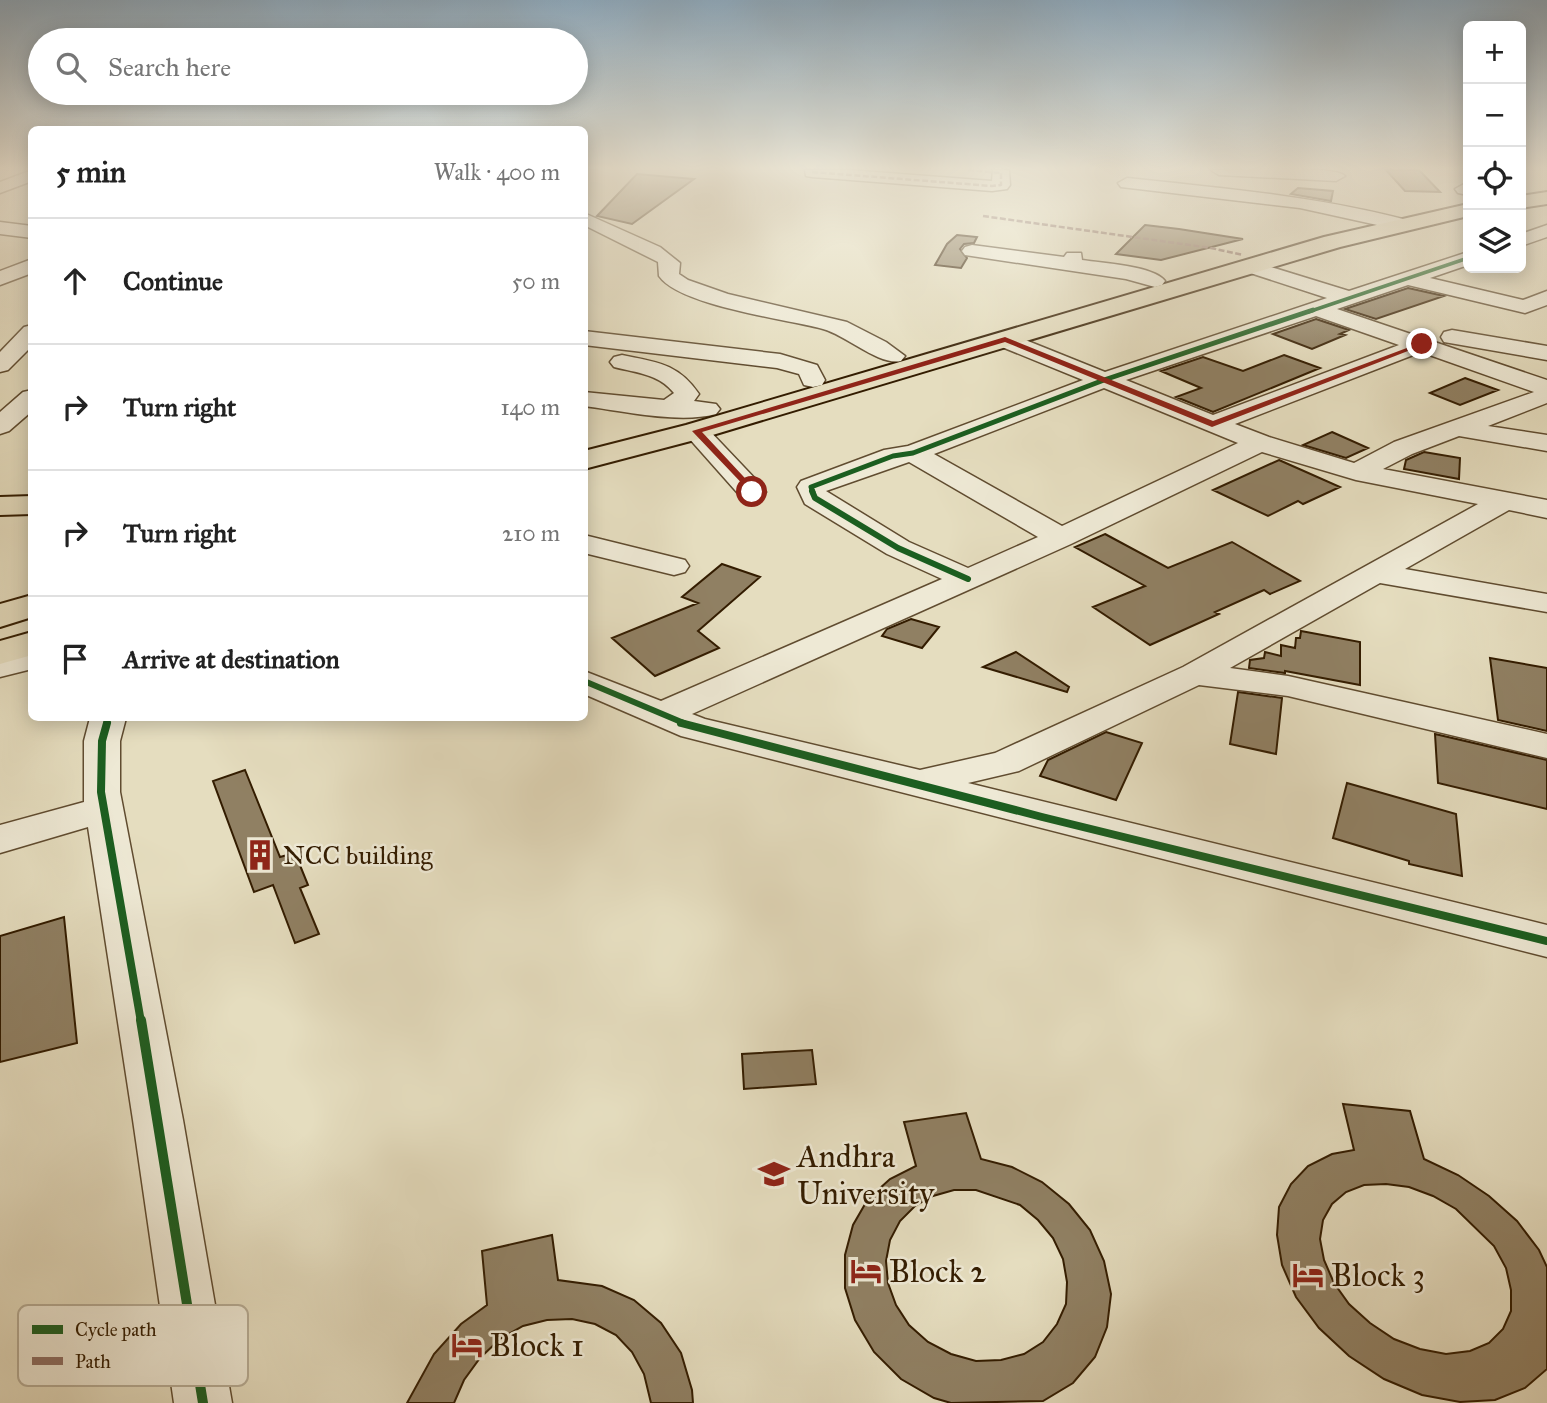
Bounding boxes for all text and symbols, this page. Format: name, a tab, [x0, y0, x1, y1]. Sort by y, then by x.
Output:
map controls	[1463, 21, 1526, 273]
button: +	[1463, 21, 1526, 84]
search box	[28, 28, 588, 105]
icon: search	[52, 48, 90, 86]
text: Search here	[108, 51, 231, 83]
button: −	[1463, 84, 1526, 147]
button: locate	[1463, 147, 1526, 210]
text: 5 min	[56, 154, 126, 190]
text: Walk · 400 m	[434, 158, 560, 186]
button: layers	[1463, 210, 1526, 273]
icon: ahead	[56, 262, 94, 300]
text: Continue	[123, 265, 223, 297]
text: 50 m	[512, 267, 560, 295]
route end	[1406, 328, 1437, 359]
icon: right	[56, 388, 94, 426]
text: Turn right	[123, 391, 236, 423]
text: 140 m	[500, 393, 560, 421]
route start	[736, 476, 767, 507]
icon: right	[56, 514, 94, 552]
text: Turn right	[123, 517, 236, 549]
text: 210 m	[502, 519, 560, 547]
icon: arrive	[56, 640, 94, 678]
text: Arrive at destination	[123, 643, 340, 675]
building icon: NCC building	[243, 838, 277, 872]
place label: NCC building	[283, 839, 434, 871]
place label: Andhra University	[795, 1137, 935, 1213]
school or university icon: Andhra University	[757, 1157, 791, 1191]
place label: Block 2	[889, 1252, 986, 1291]
hotel icon: Block 2	[849, 1254, 883, 1288]
place label: Block 3	[1331, 1256, 1425, 1295]
hotel icon: Block 3	[1291, 1258, 1325, 1292]
legend	[18, 1305, 248, 1386]
text: Cycle path	[75, 1318, 157, 1341]
place label: Block 1	[490, 1326, 584, 1365]
hotel icon: Block 1	[450, 1328, 484, 1362]
text: Path	[75, 1350, 111, 1373]

